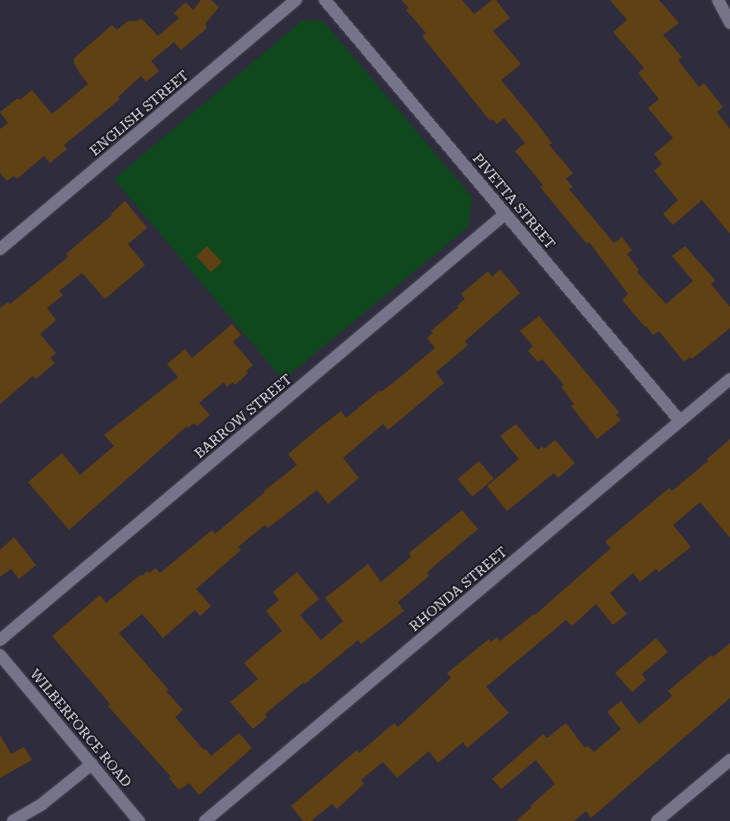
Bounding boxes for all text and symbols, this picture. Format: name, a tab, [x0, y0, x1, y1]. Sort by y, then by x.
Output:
street label: ENGLISH STREET	[86, 67, 192, 159]
street label: PIVETTA STREET	[469, 150, 559, 252]
street label: BARROW STREET	[191, 370, 295, 462]
street label: RHONDA STREET	[406, 543, 510, 635]
street label: WILBERFORCE ROAD	[27, 666, 135, 790]

